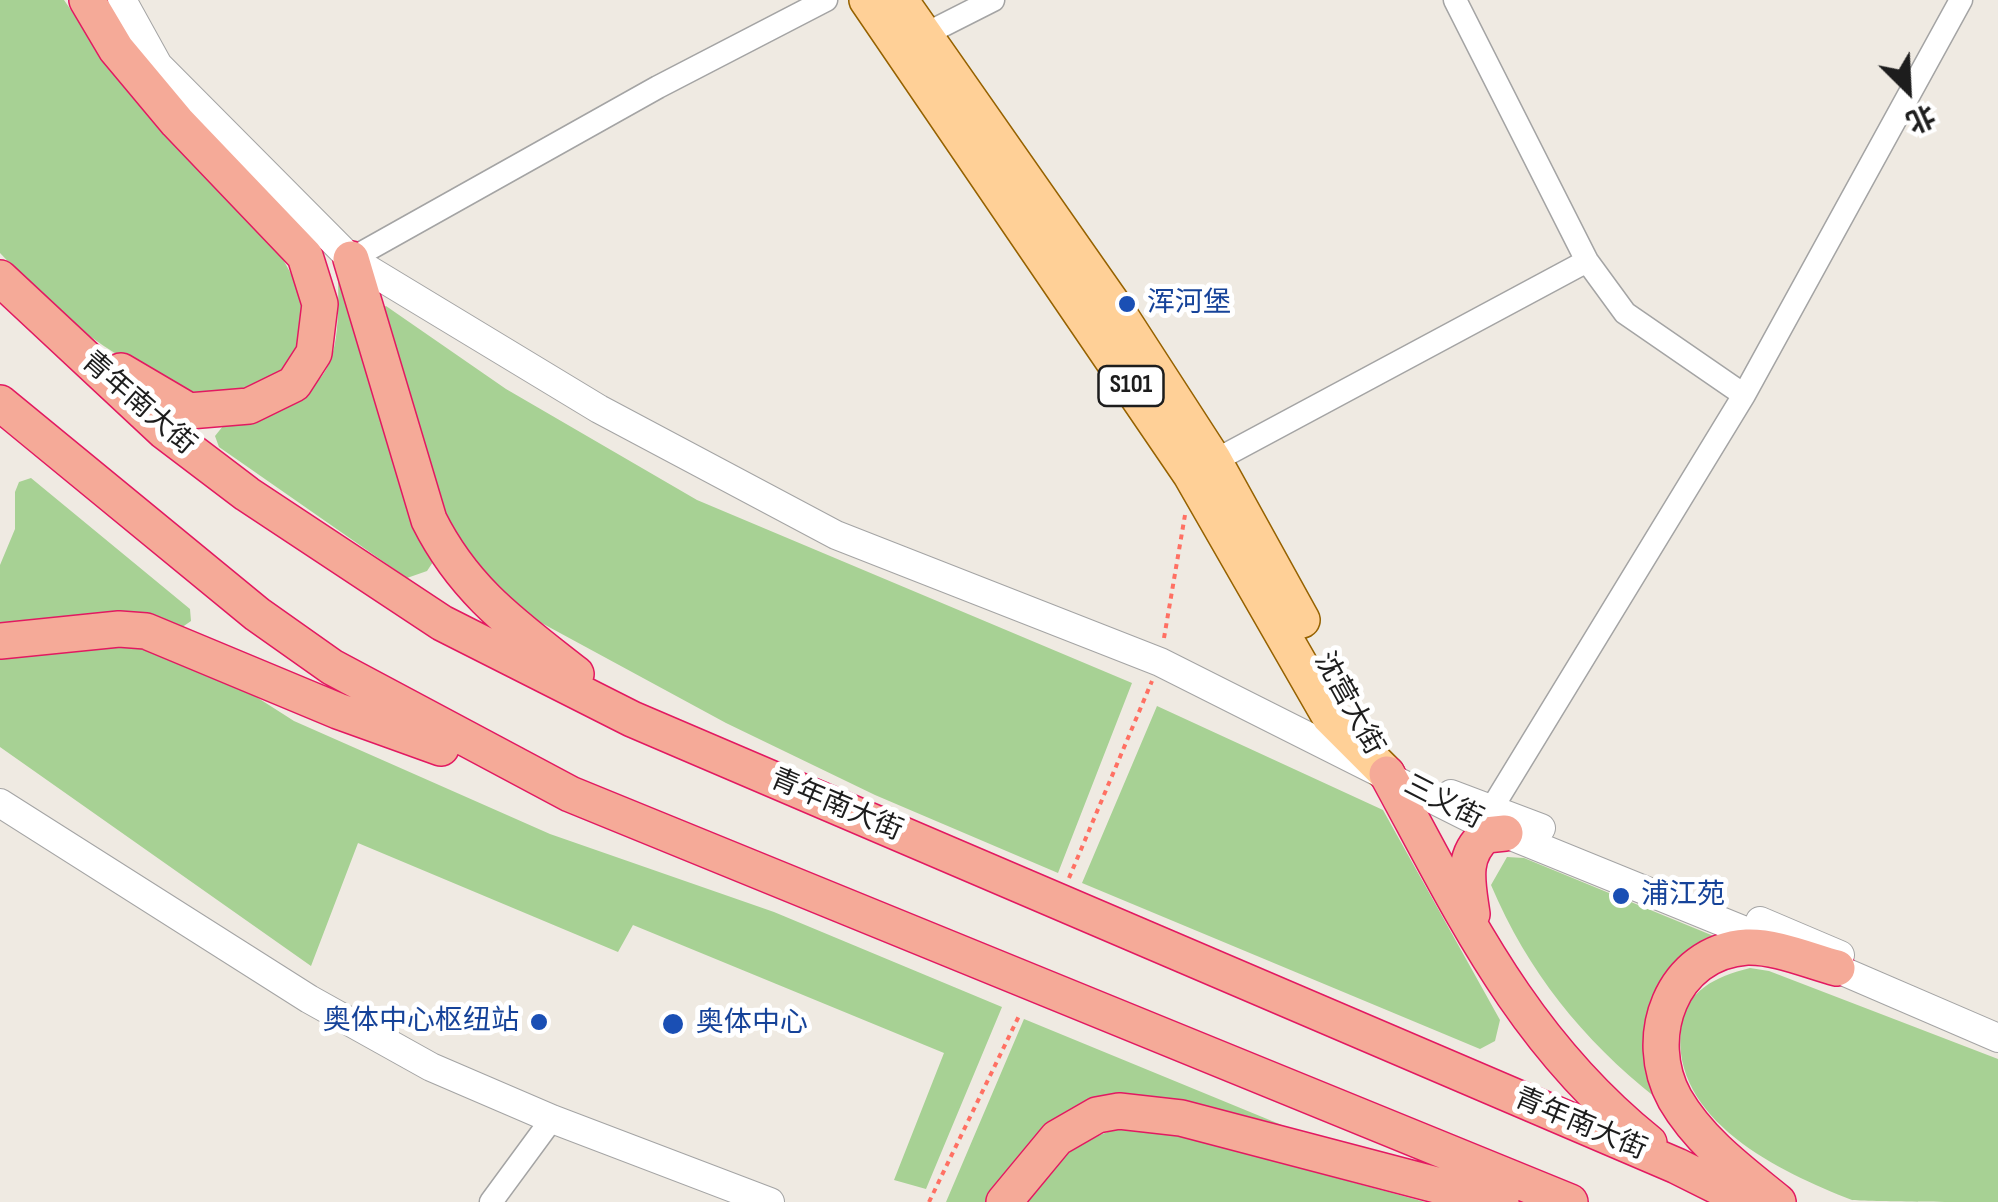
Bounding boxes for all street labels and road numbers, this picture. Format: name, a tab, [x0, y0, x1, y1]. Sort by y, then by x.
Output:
street label: 青年南大街	[74, 345, 202, 463]
road number: S101	[1098, 366, 1164, 406]
street label: 沈营大街	[1306, 647, 1390, 761]
street label: 青年南大街	[765, 763, 907, 849]
street label: 三义街	[1398, 769, 1488, 837]
street label: 青年南大街	[1509, 1082, 1651, 1168]

